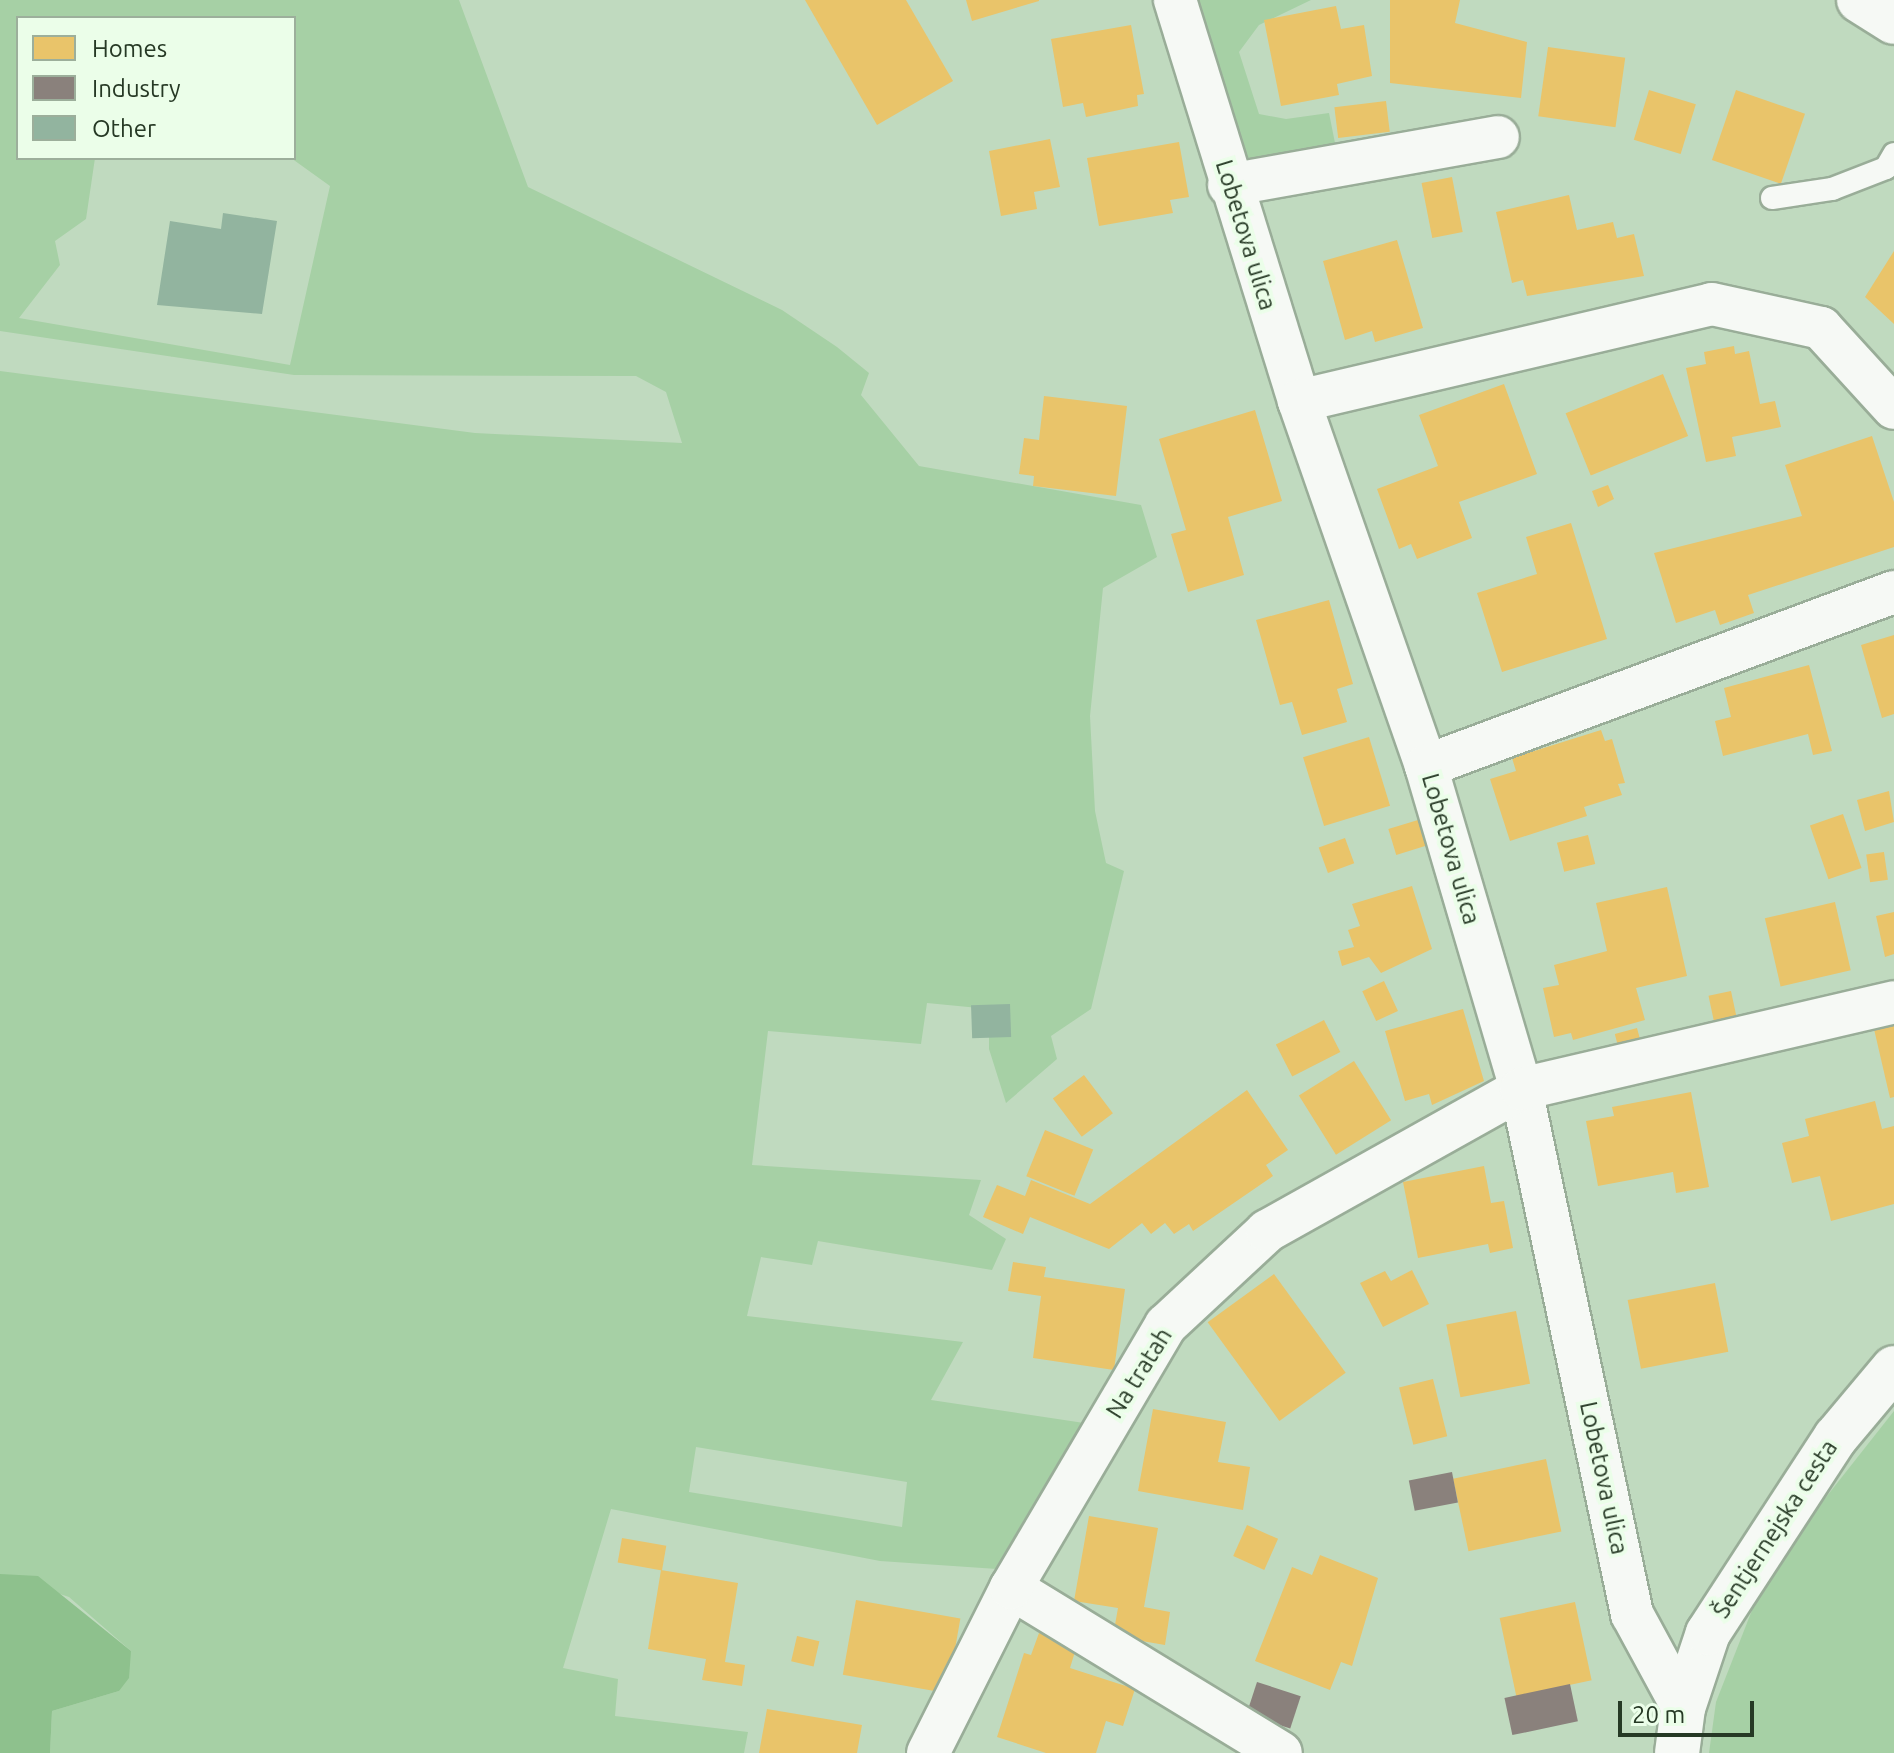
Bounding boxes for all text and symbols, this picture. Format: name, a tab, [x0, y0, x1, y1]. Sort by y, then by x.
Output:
legend	[16, 16, 296, 160]
text: Homes	[92, 35, 167, 62]
text: Industry	[92, 75, 181, 102]
text: Other	[92, 115, 156, 142]
street label: Lobetova ulica	[1209, 156, 1283, 314]
street label: Lobetova ulica	[1416, 770, 1486, 928]
street label: Na tratah	[1100, 1322, 1178, 1424]
street label: Lobetova ulica	[1574, 1399, 1634, 1557]
street label: Šentjernejska cesta	[1707, 1434, 1843, 1624]
scale bar	[1622, 1685, 1758, 1735]
text: 20 m	[1632, 1701, 1685, 1728]

